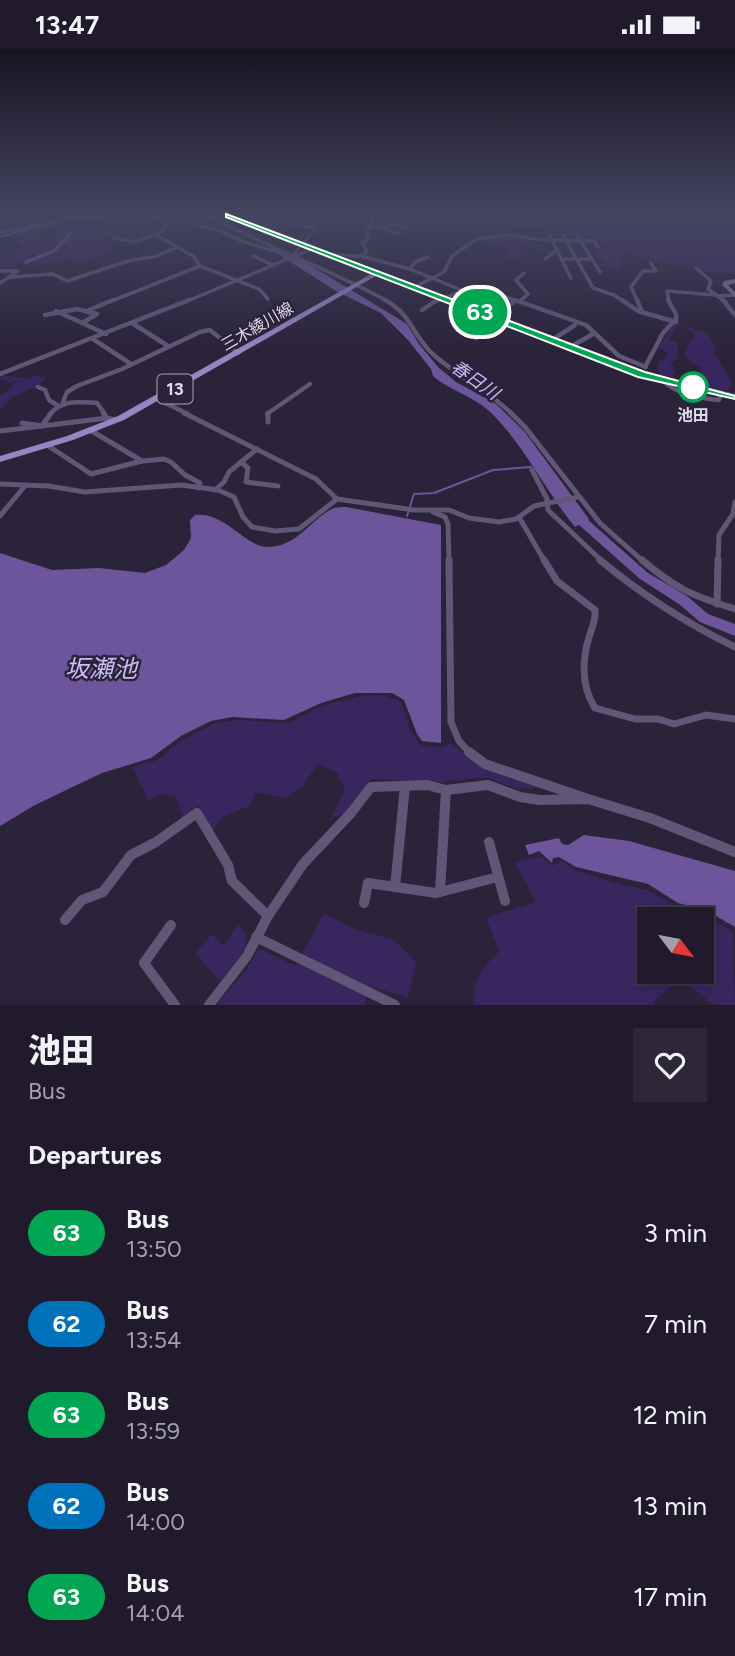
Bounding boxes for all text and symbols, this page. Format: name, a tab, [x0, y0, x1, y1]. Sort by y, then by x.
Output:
text: 13:47	[35, 9, 99, 41]
line badge: 63	[448, 289, 512, 335]
text: 63	[466, 297, 494, 326]
street label: 三木綾川線	[218, 298, 297, 355]
water label: 春日川	[447, 356, 505, 406]
marker: 池田	[678, 372, 708, 402]
road number: 13	[158, 375, 192, 403]
place label: 池田	[677, 406, 709, 425]
water label: 坂瀬池	[65, 654, 139, 683]
north arrow	[637, 907, 714, 983]
map controls	[637, 907, 714, 984]
button: heart	[633, 1028, 707, 1102]
text: 池田	[28, 1031, 94, 1070]
text: Bus	[28, 1077, 66, 1105]
text: Departures	[28, 1139, 162, 1171]
text: Bus	[126, 1203, 169, 1235]
text: 3 min	[644, 1217, 707, 1249]
text: 63	[53, 1218, 80, 1247]
text: 13:50	[126, 1235, 182, 1263]
text: Bus	[126, 1294, 169, 1326]
text: 7 min	[644, 1308, 707, 1340]
text: 62	[53, 1309, 80, 1338]
text: 13:54	[126, 1326, 181, 1354]
text: Bus	[126, 1385, 169, 1417]
text: 12 min	[633, 1399, 707, 1431]
text: 63	[53, 1400, 80, 1429]
text: 13:59	[126, 1417, 180, 1445]
text: Bus	[126, 1476, 169, 1508]
text: 13 min	[633, 1490, 707, 1522]
text: 62	[53, 1491, 80, 1520]
text: 14:00	[126, 1508, 185, 1536]
text: Bus	[126, 1567, 169, 1599]
text: 17 min	[633, 1581, 707, 1613]
text: 63	[53, 1582, 80, 1611]
text: 14:04	[126, 1599, 185, 1627]

